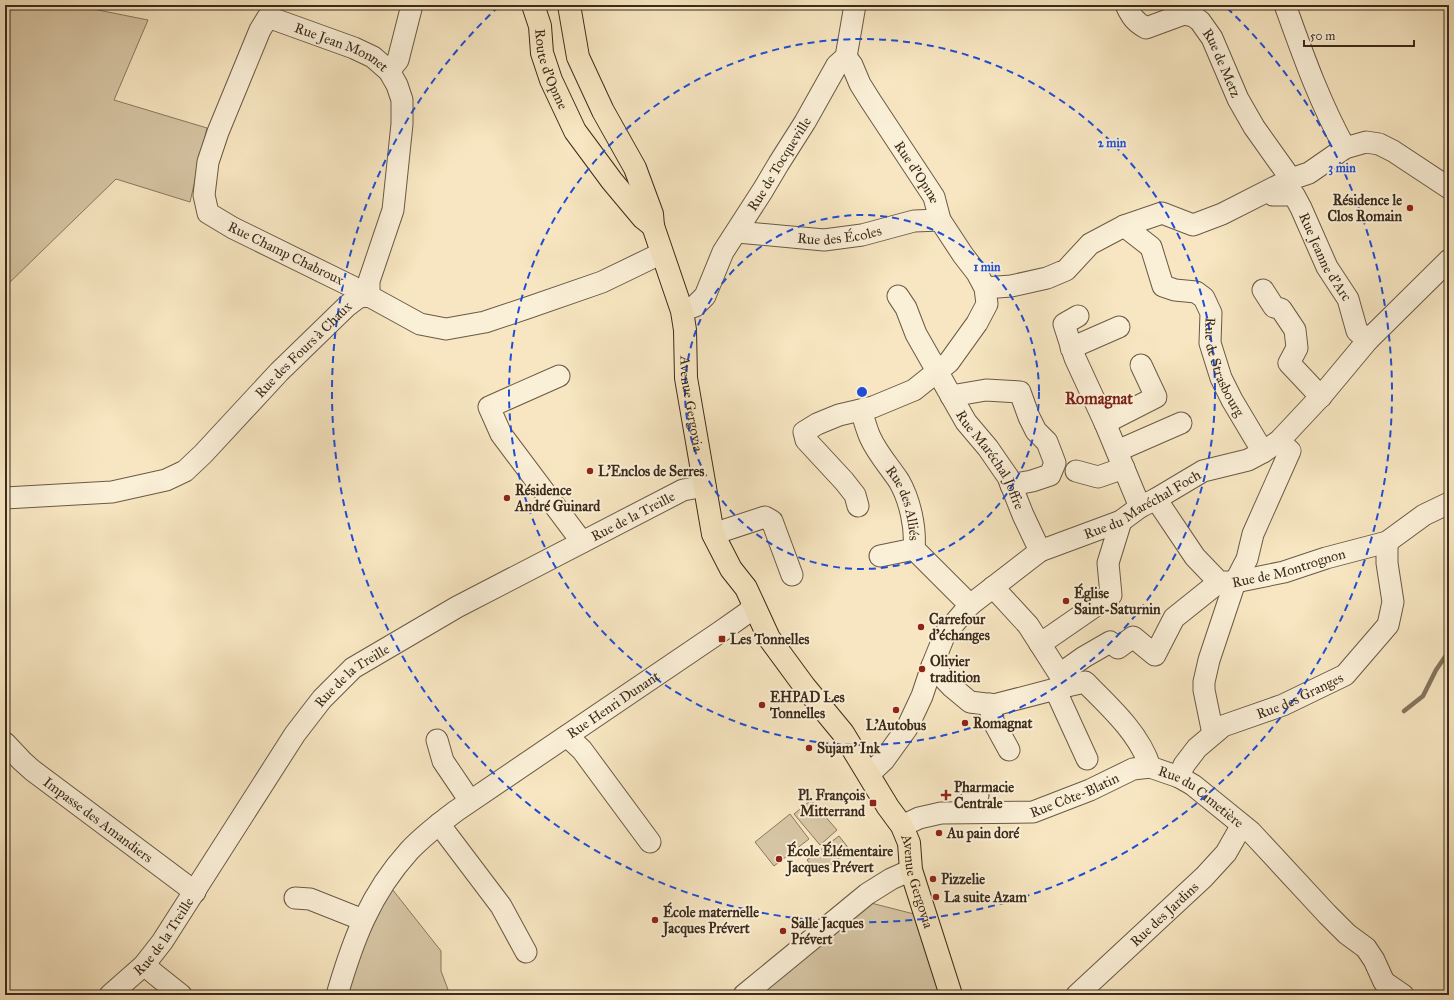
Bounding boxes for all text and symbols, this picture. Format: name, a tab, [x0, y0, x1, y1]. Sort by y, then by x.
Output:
street label: Rue Jean Monnet	[292, 19, 392, 75]
scale bar	[1304, 22, 1414, 48]
street label: Rue de Metz	[1199, 25, 1244, 100]
street label: Route d'Opme	[531, 28, 572, 112]
text: 50 m	[1310, 29, 1335, 43]
street label: Rue de Tocqueville	[744, 114, 815, 214]
text: 2 min	[1098, 136, 1127, 150]
street label: Rue d'Opme	[890, 138, 943, 205]
text: 3 min	[1328, 161, 1356, 176]
place label: Résidence le Clos Romain	[1328, 192, 1402, 225]
marker: Résidence le Clos Romain	[1405, 203, 1415, 213]
street label: Rue Jeanne d'Arc	[1295, 210, 1355, 305]
street label: Rue Champ Chabroux	[225, 218, 347, 289]
street label: Rue des Écoles	[797, 222, 883, 249]
text: 1 min	[973, 260, 1001, 274]
street label: Rue des Fours à Chaux	[251, 298, 356, 402]
street label: Rue de Strasbourg	[1201, 317, 1248, 420]
street label: Avenue Gergovia	[677, 355, 707, 453]
centre of rings	[855, 385, 869, 399]
district label: Romagnat	[1065, 389, 1133, 409]
street label: Rue Maréchal Joffre	[952, 407, 1028, 512]
place label: L'Enclos de Serres	[598, 463, 704, 480]
street label: Rue des Alliés	[882, 463, 922, 541]
marker: L'Enclos de Serres	[585, 466, 595, 476]
street label: Rue du Maréchal Foch	[1082, 466, 1204, 543]
place label: Résidence André Guinard	[514, 482, 601, 515]
street label: Rue de la Treille	[588, 488, 678, 545]
marker: Résidence André Guinard	[502, 493, 512, 503]
street label: Rue de Montrognon	[1230, 545, 1348, 591]
place label: Église Saint-Saturnin	[1074, 583, 1161, 618]
marker: Église Saint-Saturnin	[1061, 596, 1071, 606]
place label: Carrefour d'échanges	[929, 611, 990, 645]
marker: Carrefour d'échanges	[916, 622, 926, 632]
place label: Les Tonnelles	[730, 631, 809, 648]
marker: Les Tonnelles	[717, 634, 727, 644]
street label: Rue de la Treille	[311, 640, 393, 711]
place label: Olivier tradition	[929, 653, 981, 686]
marker: Olivier tradition	[917, 664, 927, 674]
street label: Rue Henri Dunant	[564, 668, 663, 742]
street label: Rue des Granges	[1254, 669, 1346, 723]
place label: EHPAD Les Tonnelles	[769, 689, 845, 722]
marker: EHPAD Les Tonnelles	[757, 700, 767, 710]
marker: L'Autobus	[891, 705, 901, 715]
place label: Romagnat	[973, 715, 1033, 733]
place label: L'Autobus	[866, 717, 926, 734]
marker: Romagnat	[960, 718, 970, 728]
place label: Sujam' Ink	[817, 740, 881, 758]
marker: Sujam' Ink	[804, 743, 814, 753]
street label: Rue du Cimetière	[1156, 763, 1247, 832]
street label: Rue Côte-Blatin	[1028, 769, 1122, 821]
street label: Impasse des Amandiers	[40, 773, 156, 867]
place label: Pharmacie Centrale	[954, 779, 1014, 812]
place label: Pl. François Mitterrand	[798, 787, 866, 820]
marker: Pharmacie Centrale	[941, 790, 951, 800]
marker: Pl. François Mitterrand	[868, 798, 878, 808]
place label: Au pain doré	[946, 825, 1020, 843]
marker: Au pain doré	[934, 828, 944, 838]
street label: Avenue Gergovia	[897, 831, 937, 930]
place label: École Élémentaire Jacques Prévert	[785, 841, 893, 877]
marker: École Élémentaire Jacques Prévert	[774, 854, 784, 864]
place label: Pizzelie	[941, 871, 985, 888]
marker: Pizzelie	[928, 874, 938, 884]
street label: Rue des Jardins	[1127, 878, 1202, 950]
place label: La suite Azam	[944, 889, 1027, 906]
marker: La suite Azam	[931, 892, 941, 902]
street label: Rue de la Treille	[130, 894, 197, 979]
place label: École maternelle Jacques Prévert	[661, 902, 759, 938]
marker: École maternelle Jacques Prévert	[650, 915, 660, 925]
place label: Salle Jacques Prévert	[791, 915, 864, 948]
marker: Salle Jacques Prévert	[778, 926, 788, 936]

